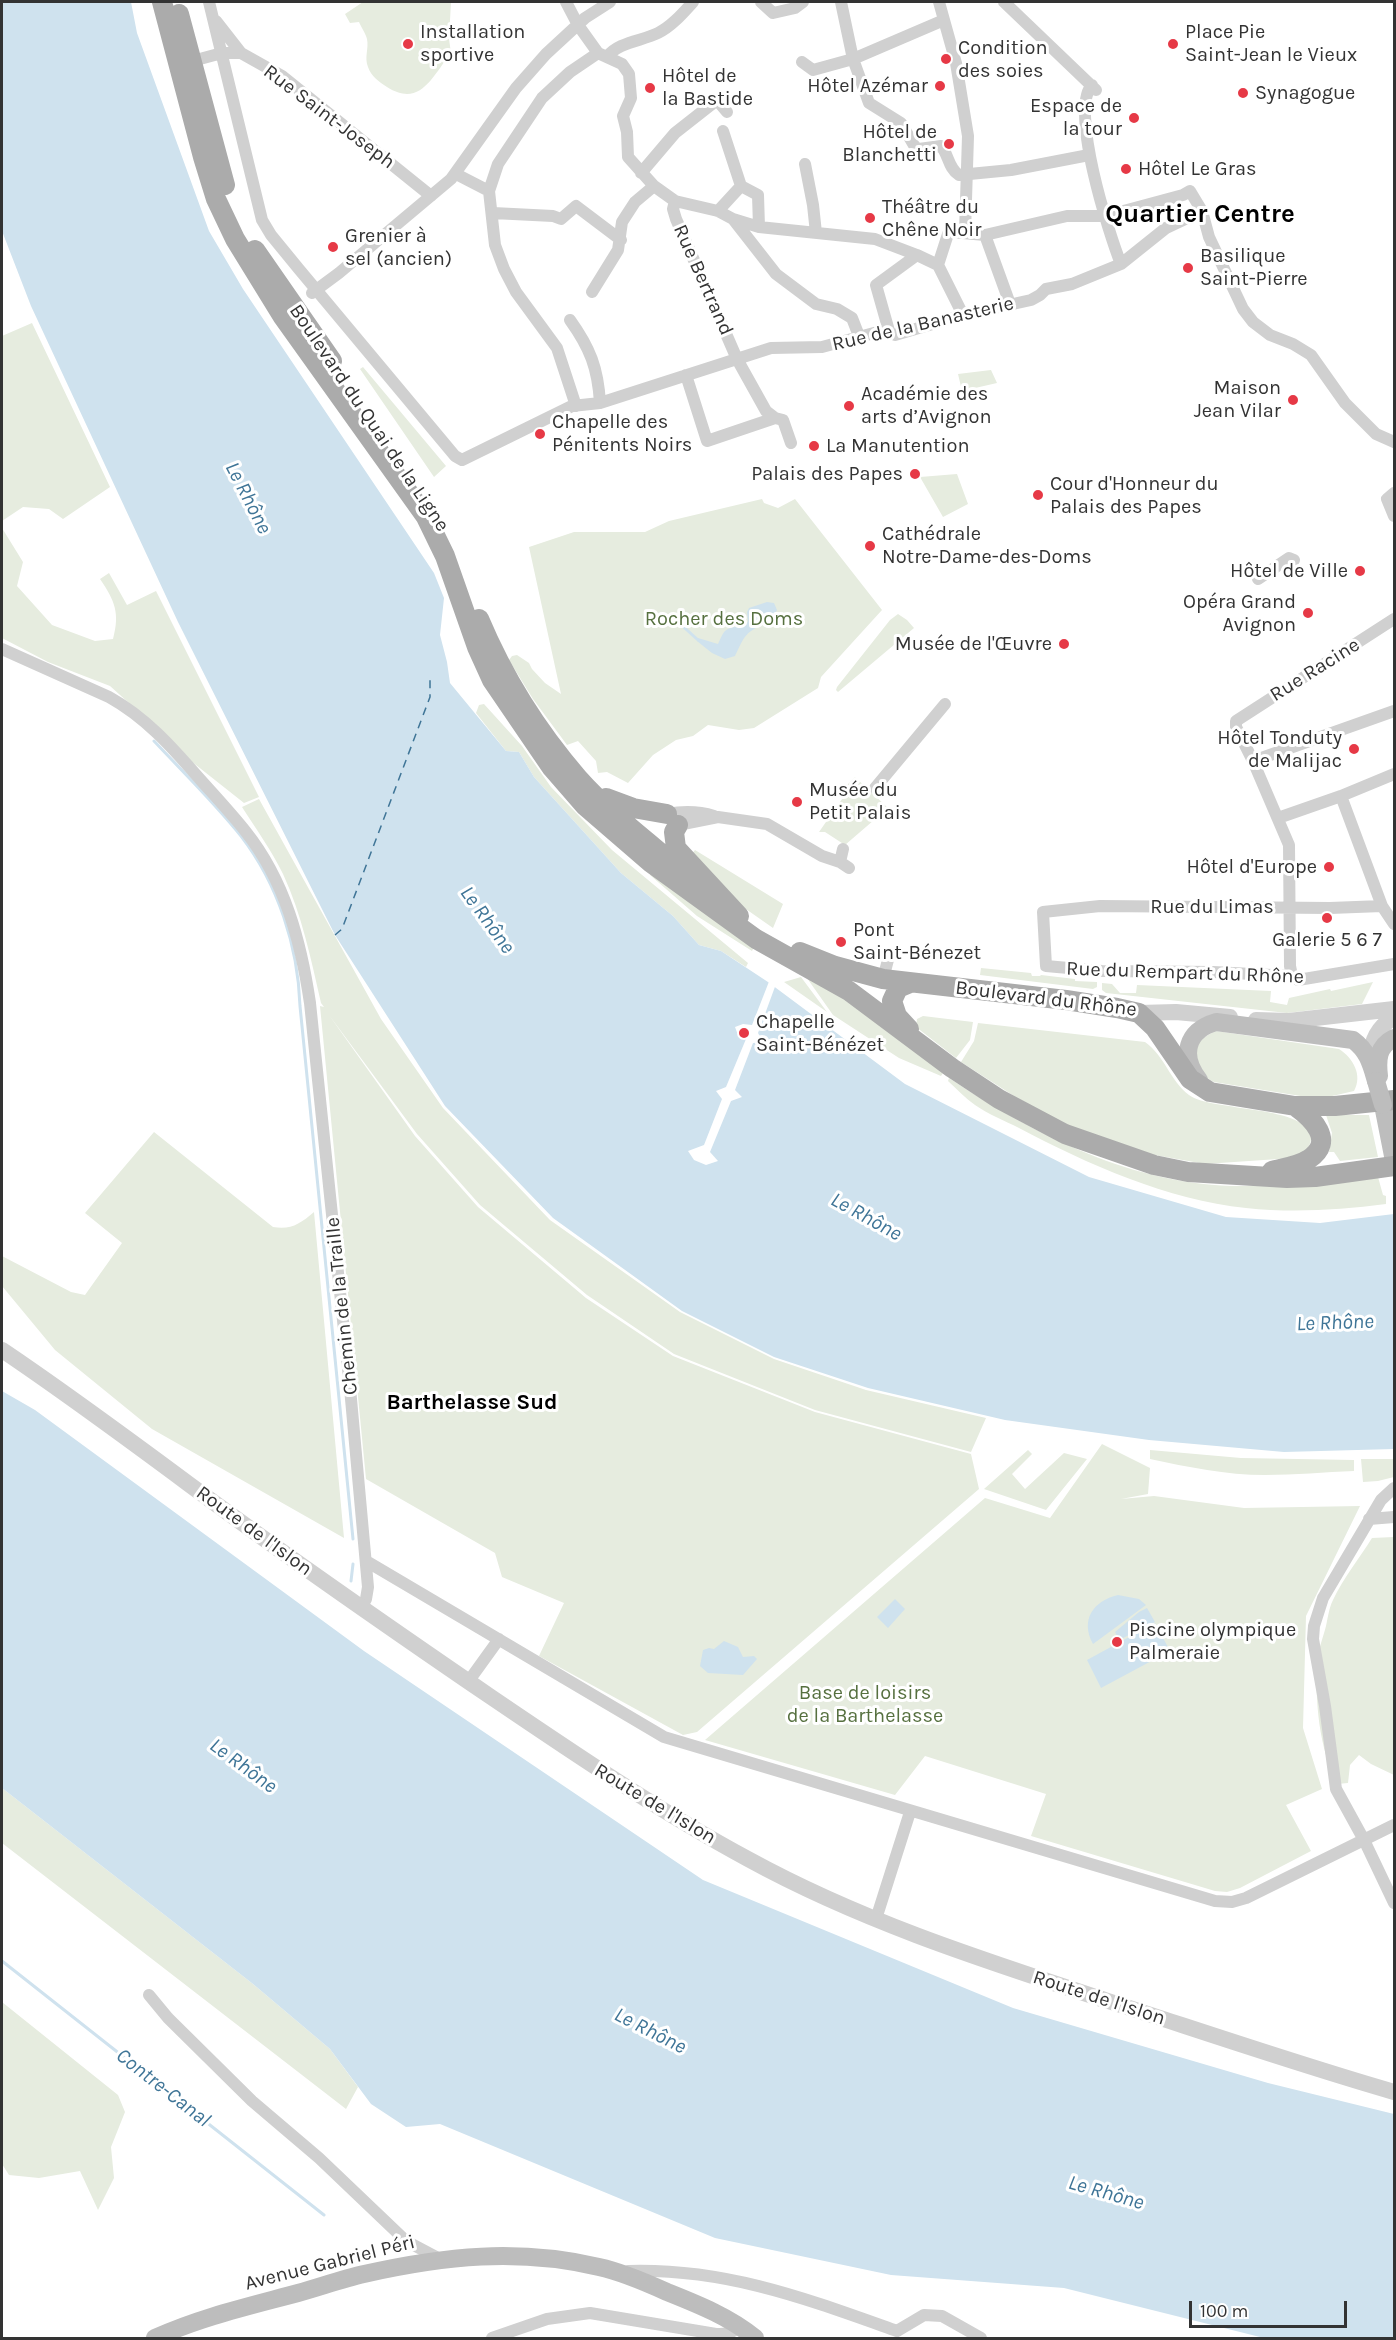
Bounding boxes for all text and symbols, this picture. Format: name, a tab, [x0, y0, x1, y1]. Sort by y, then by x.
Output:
place label: Installation sportive	[420, 20, 525, 67]
place label: Place Pie Saint-Jean le Vieux	[1185, 20, 1357, 67]
place label: Condition des soies	[958, 36, 1048, 83]
marker: Installation sportive	[401, 37, 415, 51]
marker: Place Pie Saint-Jean le Vieux	[1166, 37, 1180, 51]
marker: Condition des soies	[939, 52, 953, 66]
street label: Rue Saint-Joseph	[258, 60, 400, 174]
place label: Hôtel de la Bastide	[662, 64, 753, 111]
place label: Hôtel Azémar	[807, 74, 928, 98]
marker: Hôtel Azémar	[933, 79, 947, 93]
marker: Hôtel de la Bastide	[643, 81, 657, 95]
place label: Synagogue	[1255, 81, 1355, 105]
marker: Synagogue	[1236, 86, 1250, 100]
place label: Espace de la tour	[1030, 94, 1122, 141]
marker: Espace de la tour	[1127, 111, 1141, 125]
place label: Hôtel de Blanchetti	[842, 120, 937, 167]
marker: Hôtel de Blanchetti	[942, 137, 956, 151]
place label: Hôtel Le Gras	[1138, 157, 1256, 181]
marker: Hôtel Le Gras	[1119, 162, 1133, 176]
place label: Théâtre du Chêne Noir	[882, 195, 981, 242]
district label: Quartier Centre	[1105, 199, 1295, 231]
marker: Théâtre du Chêne Noir	[863, 211, 877, 225]
street label: Rue Bertrand	[668, 221, 738, 339]
place label: Grenier à sel (ancien)	[345, 224, 452, 271]
marker: Grenier à sel (ancien)	[326, 240, 340, 254]
place label: Basilique Saint-Pierre	[1200, 244, 1308, 291]
marker: Basilique Saint-Pierre	[1181, 261, 1195, 275]
street label: Rue de la Banasterie	[830, 291, 1016, 357]
street label: Boulevard du Quai de la Ligne	[284, 300, 454, 536]
place label: Maison Jean Vilar	[1194, 376, 1281, 423]
place label: Académie des arts d’Avignon	[861, 382, 992, 429]
marker: Maison Jean Vilar	[1286, 393, 1300, 407]
marker: Académie des arts d’Avignon	[842, 399, 856, 413]
place label: Chapelle des Pénitents Noirs	[552, 410, 692, 457]
marker: Chapelle des Pénitents Noirs	[533, 427, 547, 441]
place label: La Manutention	[826, 434, 970, 458]
marker: La Manutention	[807, 439, 821, 453]
water label: Le Rhône	[219, 458, 277, 538]
place label: Palais des Papes	[751, 462, 903, 486]
marker: Palais des Papes	[908, 467, 922, 481]
place label: Cour d'Honneur du Palais des Papes	[1050, 472, 1219, 519]
marker: Cour d'Honneur du Palais des Papes	[1031, 488, 1045, 502]
place label: Cathédrale Notre-Dame-des-Doms	[882, 522, 1092, 569]
marker: Cathédrale Notre-Dame-des-Doms	[863, 539, 877, 553]
place label: Hôtel de Ville	[1230, 559, 1348, 583]
marker: Hôtel de Ville	[1353, 564, 1367, 578]
place label: Opéra Grand Avignon	[1183, 590, 1296, 637]
marker: Opéra Grand Avignon	[1301, 606, 1315, 620]
park label: Rocher des Doms	[645, 607, 803, 631]
place label: Musée de l'Œuvre	[895, 632, 1052, 656]
street label: Rue Racine	[1266, 633, 1364, 707]
marker: Musée de l'Œuvre	[1057, 637, 1071, 651]
place label: Hôtel Tonduty de Malijac	[1217, 726, 1342, 773]
marker: Hôtel Tonduty de Malijac	[1347, 742, 1361, 756]
place label: Musée du Petit Palais	[809, 778, 911, 825]
marker: Musée du Petit Palais	[790, 795, 804, 809]
place label: Hôtel d'Europe	[1187, 855, 1317, 879]
marker: Hôtel d'Europe	[1322, 860, 1336, 874]
water label: Le Rhône	[454, 881, 520, 959]
street label: Rue du Limas	[1150, 895, 1274, 919]
marker: Galerie 5 6 7	[1320, 911, 1334, 925]
place label: Pont Saint-Bénezet	[853, 918, 981, 965]
place label: Galerie 5 6 7	[1272, 928, 1382, 952]
marker: Pont Saint-Bénezet	[834, 935, 848, 949]
street label: Rue du Rempart du Rhône	[1066, 957, 1304, 989]
street label: Boulevard du Rhône	[954, 976, 1138, 1022]
place label: Chapelle Saint-Bénézet	[756, 1010, 884, 1057]
marker: Chapelle Saint-Bénézet	[737, 1026, 751, 1040]
water label: Le Rhône	[826, 1187, 906, 1247]
street label: Chemin de la Traille	[321, 1216, 363, 1396]
water label: Le Rhône	[1296, 1309, 1374, 1337]
district label: Barthelasse Sud	[386, 1390, 558, 1416]
street label: Route de l'Islon	[191, 1481, 317, 1581]
place label: Piscine olympique Palmeraie	[1129, 1618, 1296, 1665]
marker: Piscine olympique Palmeraie	[1110, 1635, 1124, 1649]
park label: Base de loisirs de la Barthelasse	[787, 1681, 943, 1728]
water label: Le Rhône	[204, 1733, 282, 1799]
street label: Route de l'Islon	[590, 1758, 720, 1850]
street label: Route de l'Islon	[1030, 1965, 1168, 2031]
water label: Le Rhône	[610, 2002, 690, 2060]
water label: Contre-Canal	[111, 2043, 215, 2133]
water label: Le Rhône	[1065, 2170, 1147, 2216]
street label: Avenue Gabriel Péri	[242, 2230, 418, 2296]
scale bar	[1192, 2289, 1350, 2327]
text: 100 m	[1200, 2300, 1248, 2322]

